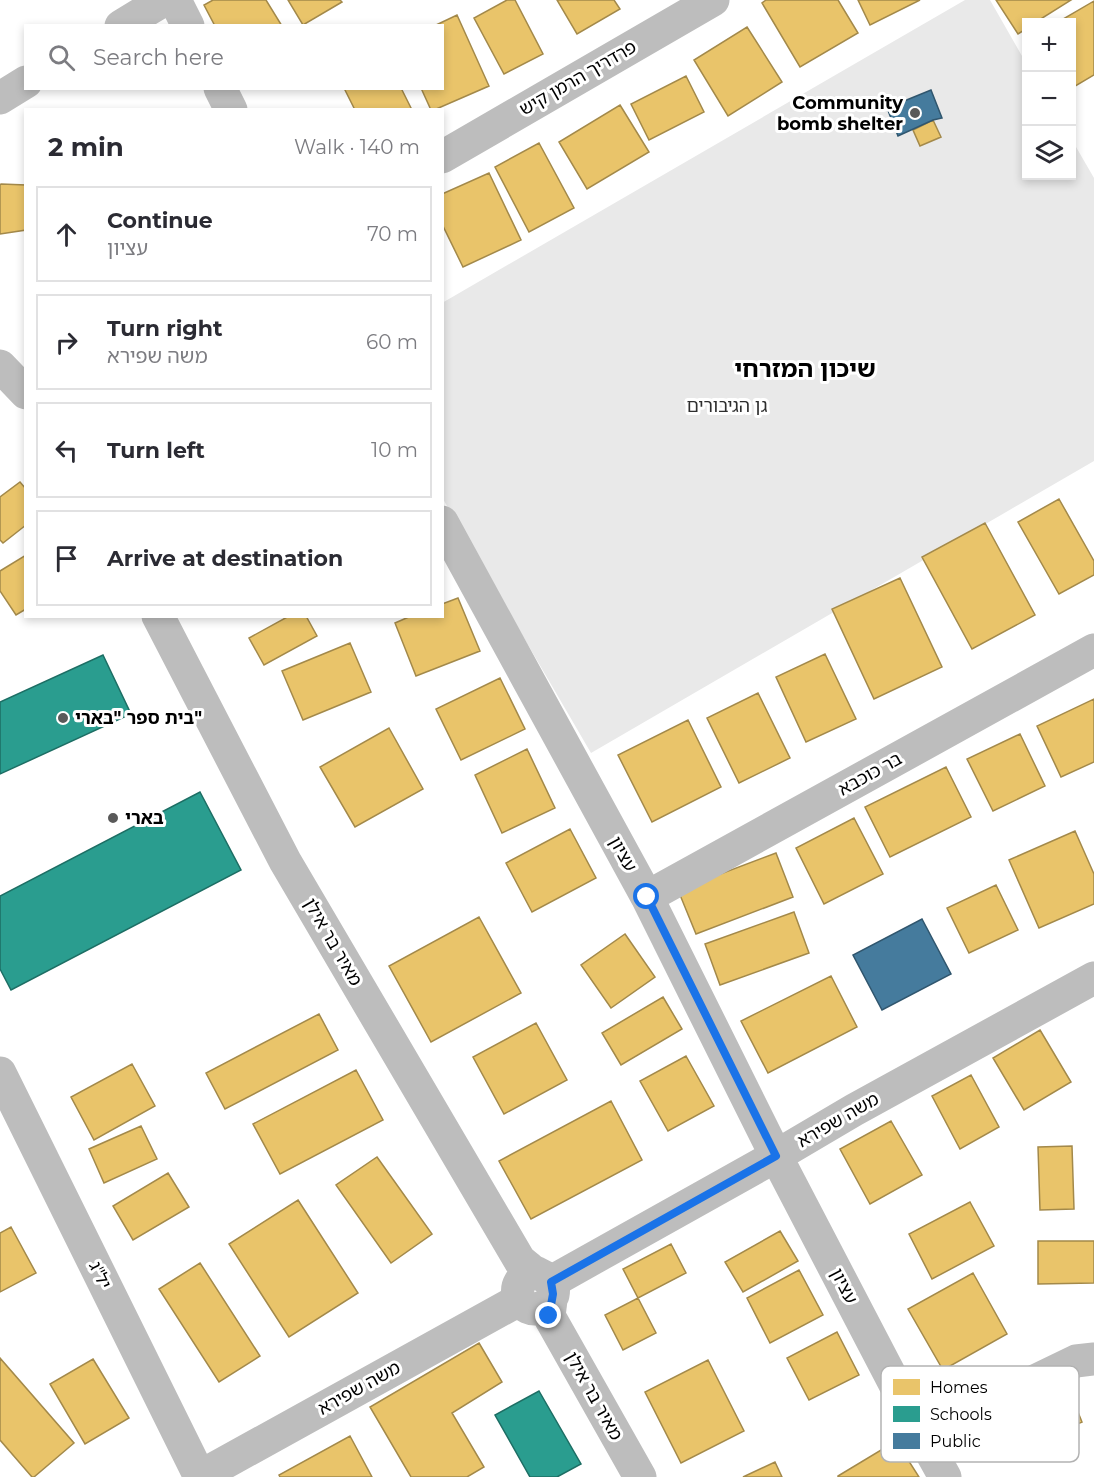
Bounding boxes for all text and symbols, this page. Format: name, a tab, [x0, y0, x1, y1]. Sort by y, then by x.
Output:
map controls	[1022, 18, 1076, 180]
button: +	[1022, 18, 1076, 72]
search box	[24, 24, 444, 90]
street label: פרדריך הרמן קיש	[516, 36, 640, 120]
icon: search	[45, 41, 78, 74]
text: Search here	[93, 44, 224, 71]
button: −	[1022, 72, 1076, 126]
place label: Community bomb shelter	[777, 92, 903, 135]
marker: Community bomb shelter	[908, 106, 922, 120]
button: layers	[1022, 126, 1076, 180]
text: 2 min	[48, 131, 124, 163]
text: Walk · 140 m	[294, 135, 420, 159]
text: Continue	[107, 207, 213, 234]
icon: ahead	[50, 218, 83, 251]
text: 70 m	[367, 222, 418, 246]
text: עציון	[107, 236, 148, 260]
text: Turn right	[107, 315, 222, 342]
icon: right	[50, 326, 83, 359]
text: 60 m	[366, 330, 418, 354]
text: משה שפירא	[107, 344, 208, 368]
district label: שיכון המזרחי	[734, 354, 876, 383]
park label: גן הגיבורים	[687, 395, 768, 417]
icon: left	[50, 434, 83, 467]
text: Turn left	[107, 437, 205, 464]
text: 10 m	[371, 438, 418, 462]
icon: arrive	[50, 542, 83, 575]
text: Arrive at destination	[107, 545, 343, 572]
place label: בית ספר "בארי"	[75, 707, 202, 729]
marker: בית ספר "בארי"	[56, 711, 70, 725]
street label: בר כוכבא	[834, 748, 906, 800]
place label: בארי	[125, 807, 164, 829]
marker: בארי	[106, 811, 120, 825]
street label: עציון	[604, 832, 642, 876]
route start	[633, 883, 659, 909]
street label: מאיר בר אילן	[299, 894, 367, 990]
street label: משה שפירא	[793, 1088, 883, 1152]
street label: יל"ג	[84, 1258, 116, 1292]
street label: עציון	[826, 1265, 862, 1307]
route end	[535, 1302, 561, 1328]
street label: מאיר בר אילן	[561, 1348, 627, 1444]
street label: משה שפירא	[314, 1356, 404, 1420]
legend	[881, 1366, 1079, 1462]
text: Homes	[930, 1378, 988, 1397]
text: Schools	[930, 1405, 992, 1424]
text: Public	[930, 1432, 981, 1451]

